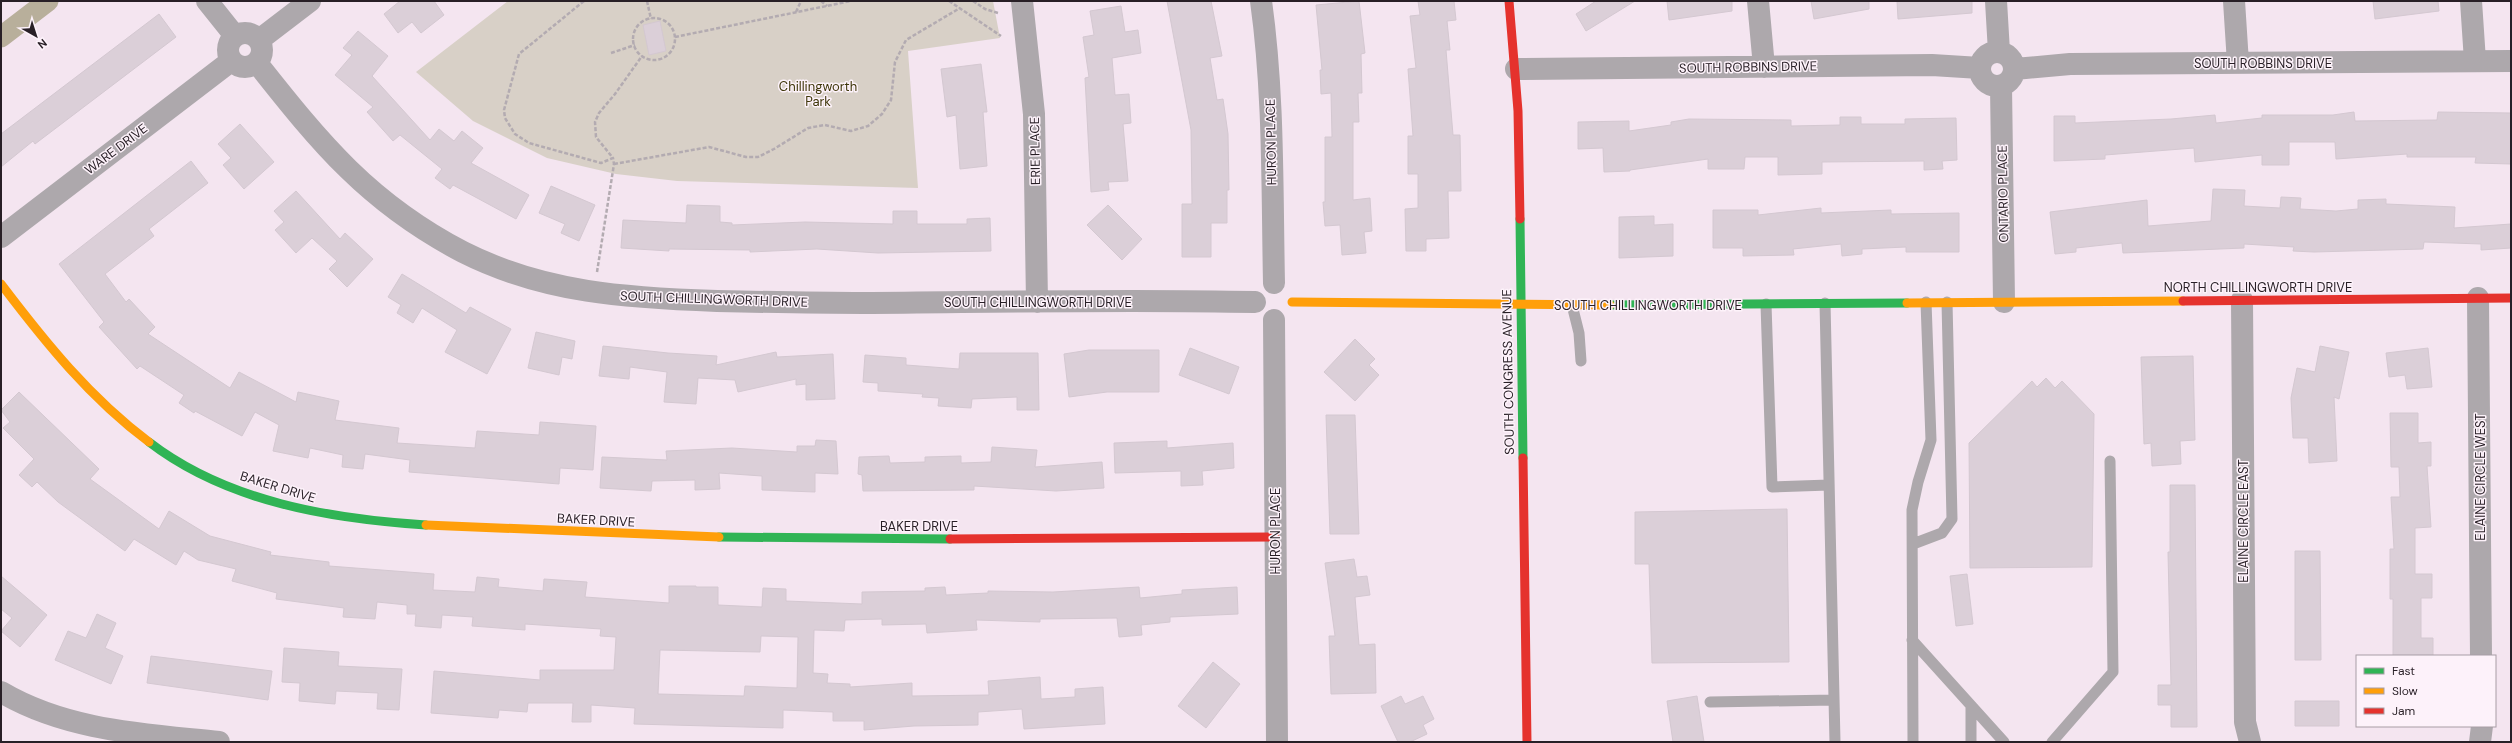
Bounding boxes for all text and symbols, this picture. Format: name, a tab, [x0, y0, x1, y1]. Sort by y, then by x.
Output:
north arrow	[16, 16, 56, 56]
text: N	[35, 36, 50, 52]
street label: SOUTH ROBBINS DRIVE	[2194, 55, 2332, 72]
street label: SOUTH ROBBINS DRIVE	[1679, 57, 1817, 77]
park label: Chillingworth Park	[779, 78, 857, 110]
street label: HURON PLACE	[1262, 98, 1280, 186]
street label: ERIE PLACE	[1026, 117, 1044, 185]
street label: WARE DRIVE	[81, 120, 151, 178]
street label: ONTARIO PLACE	[1994, 145, 2012, 243]
street label: NORTH CHILLINGWORTH DRIVE	[2164, 279, 2352, 296]
street label: SOUTH CHILLINGWORTH DRIVE	[620, 287, 808, 311]
street label: SOUTH CONGRESS AVENUE	[1498, 289, 1518, 455]
street label: SOUTH CHILLINGWORTH DRIVE	[944, 294, 1132, 311]
street label: SOUTH CHILLINGWORTH DRIVE	[1554, 297, 1742, 314]
street label: ELAINE CIRCLE WEST	[2472, 413, 2489, 541]
street label: ELAINE CIRCLE EAST	[2235, 459, 2252, 583]
street label: BAKER DRIVE	[238, 467, 318, 507]
street label: HURON PLACE	[1267, 488, 1284, 574]
street label: BAKER DRIVE	[557, 509, 635, 531]
street label: BAKER DRIVE	[880, 518, 958, 535]
legend	[2356, 655, 2496, 727]
text: Fast	[2392, 663, 2415, 679]
text: Slow	[2392, 683, 2418, 699]
text: Jam	[2392, 703, 2415, 719]

